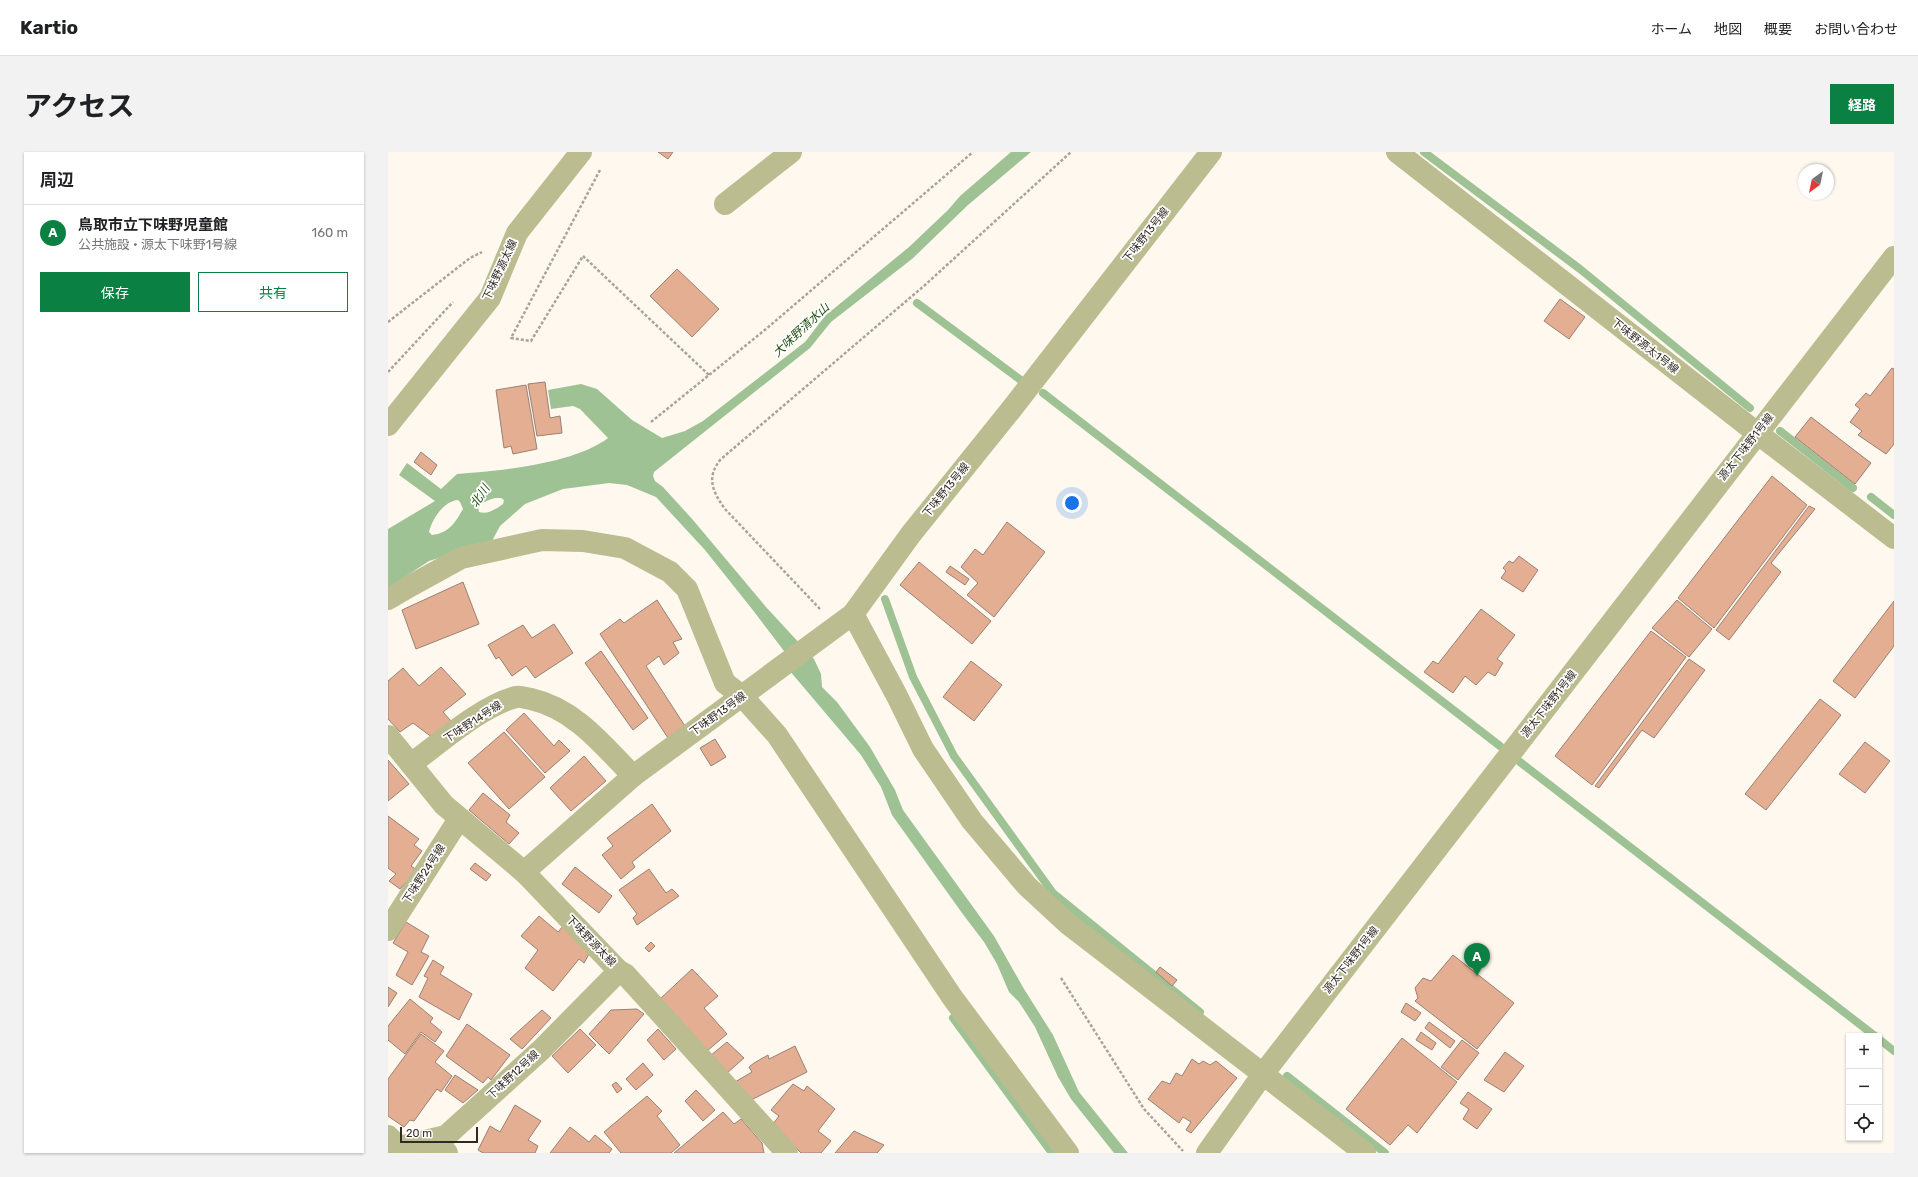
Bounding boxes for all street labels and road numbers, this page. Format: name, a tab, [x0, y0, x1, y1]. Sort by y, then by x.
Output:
street label: 下味野13号線	[1120, 205, 1172, 265]
street label: 下味野源太線	[480, 237, 520, 303]
street label: 下味野源太1号線	[1609, 316, 1681, 376]
street label: 源太下味野1号線	[1716, 411, 1776, 483]
street label: 下味野13号線	[920, 460, 972, 520]
street label: 源太下味野1号線	[1519, 668, 1579, 740]
street label: 下味野13号線	[687, 689, 749, 739]
street label: 下味野14号線	[442, 698, 504, 746]
street label: 下味野24号線	[400, 842, 448, 906]
street label: 下味野源太線	[563, 913, 619, 969]
street label: 源太下味野1号線	[1321, 924, 1381, 996]
street label: 下味野12号線	[484, 1048, 542, 1102]

